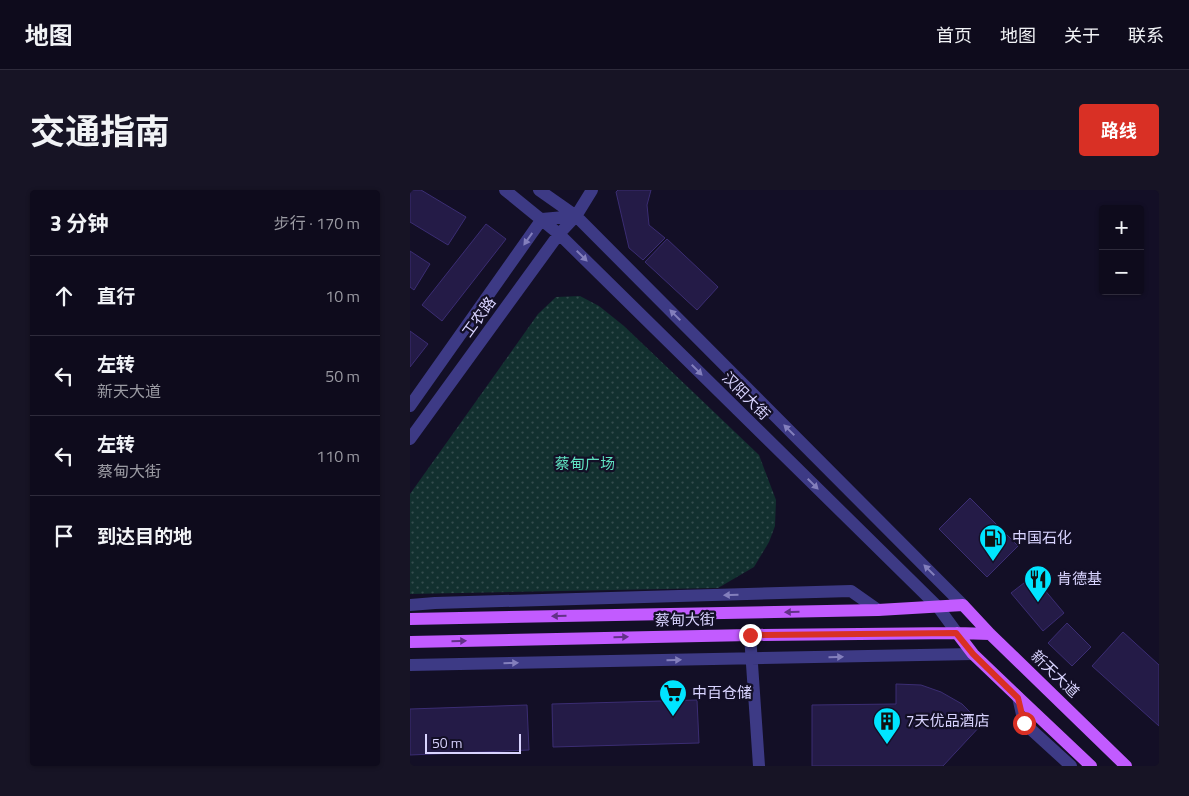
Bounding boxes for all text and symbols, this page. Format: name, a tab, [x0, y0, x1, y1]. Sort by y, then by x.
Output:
text: 地图	[25, 17, 73, 53]
text: 首页	[936, 22, 972, 49]
text: 地图	[1000, 22, 1036, 49]
text: 关于	[1064, 22, 1100, 49]
text: 联系	[1128, 22, 1164, 49]
text: 交通指南	[30, 104, 170, 158]
button: 路线	[1079, 104, 1159, 156]
map controls	[1099, 205, 1144, 295]
button: +	[1099, 205, 1144, 250]
text: 3 分钟	[50, 207, 108, 239]
text: 步行 · 170 m	[274, 211, 360, 235]
one-way arrow	[523, 232, 533, 245]
one-way arrow	[575, 250, 587, 262]
button: −	[1099, 250, 1144, 295]
text: 直行	[97, 281, 135, 310]
icon: ahead	[50, 282, 78, 310]
text: 10 m	[325, 284, 360, 308]
street label: 工农路	[456, 292, 501, 342]
one-way arrow	[669, 309, 681, 321]
text: 左转	[97, 349, 135, 378]
icon: left	[50, 362, 78, 390]
text: 50 m	[325, 364, 360, 388]
one-way arrow	[691, 364, 703, 376]
street label: 汉阳大街	[717, 366, 776, 425]
text: 新天大道	[97, 379, 161, 403]
one-way arrow	[784, 424, 796, 436]
text: 左转	[97, 429, 135, 458]
icon: left	[50, 442, 78, 470]
text: 110 m	[316, 444, 360, 468]
park label: 蔡甸广场	[555, 452, 615, 475]
text: 蔡甸大街	[97, 459, 161, 483]
one-way arrow	[807, 478, 819, 490]
text: 到达目的地	[97, 521, 192, 550]
icon: arrive	[50, 522, 78, 550]
fuel station icon: 中国石化	[978, 523, 1008, 562]
place label: 中国石化	[1012, 526, 1072, 549]
restaurant icon: 肯德基	[1023, 564, 1053, 603]
one-way arrow	[923, 565, 935, 577]
place label: 肯德基	[1057, 567, 1102, 590]
one-way arrow	[723, 591, 739, 599]
street label: 蔡甸大街	[655, 607, 715, 632]
one-way arrow	[784, 608, 800, 616]
one-way arrow	[551, 613, 567, 621]
route end	[739, 624, 762, 647]
one-way arrow	[613, 633, 629, 641]
one-way arrow	[451, 637, 467, 645]
street label: 新天大道	[1026, 645, 1085, 703]
one-way arrow	[828, 653, 844, 661]
one-way arrow	[666, 656, 682, 664]
one-way arrow	[503, 659, 519, 667]
supermarket icon: 中百仓储	[658, 678, 688, 717]
place label: 中百仓储	[692, 681, 752, 704]
building icon: 7天优品酒店	[872, 706, 902, 745]
place label: 7天优品酒店	[906, 709, 989, 732]
route start	[1013, 712, 1036, 735]
scale bar	[425, 731, 521, 754]
text: 50 m	[432, 732, 462, 753]

